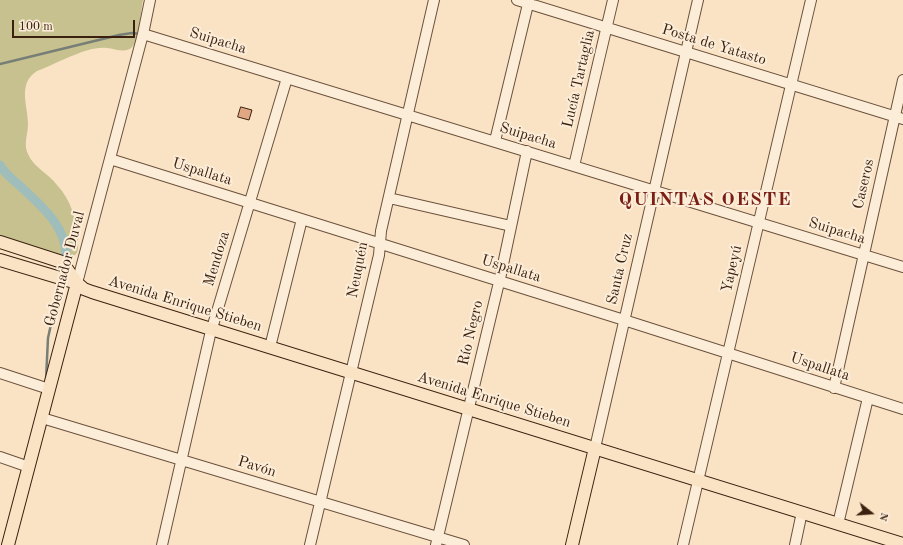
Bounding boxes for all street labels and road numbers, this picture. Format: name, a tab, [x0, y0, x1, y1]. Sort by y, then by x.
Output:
street label: Posta de Yatasto	[660, 21, 768, 69]
street label: Suipacha	[187, 24, 249, 58]
street label: Lucía Tartaglia	[559, 28, 599, 130]
street label: Suipacha	[497, 119, 559, 153]
street label: Uspallata	[170, 154, 234, 190]
street label: Caseros	[849, 157, 879, 211]
street label: Gobernador Duval	[41, 209, 89, 329]
street label: Suipacha	[806, 214, 868, 248]
street label: Mendoza	[200, 229, 234, 289]
street label: Santa Cruz	[603, 232, 637, 306]
street label: Neuquén	[344, 240, 372, 300]
street label: Yapeyú	[718, 244, 746, 294]
street label: Uspallata	[479, 251, 543, 287]
street label: Avenida Enrique Stieben	[106, 272, 264, 336]
street label: Río Negro	[455, 299, 487, 367]
street label: Uspallata	[788, 349, 852, 385]
street label: Avenida Enrique Stieben	[415, 368, 573, 432]
street label: Pavón	[236, 453, 278, 481]

